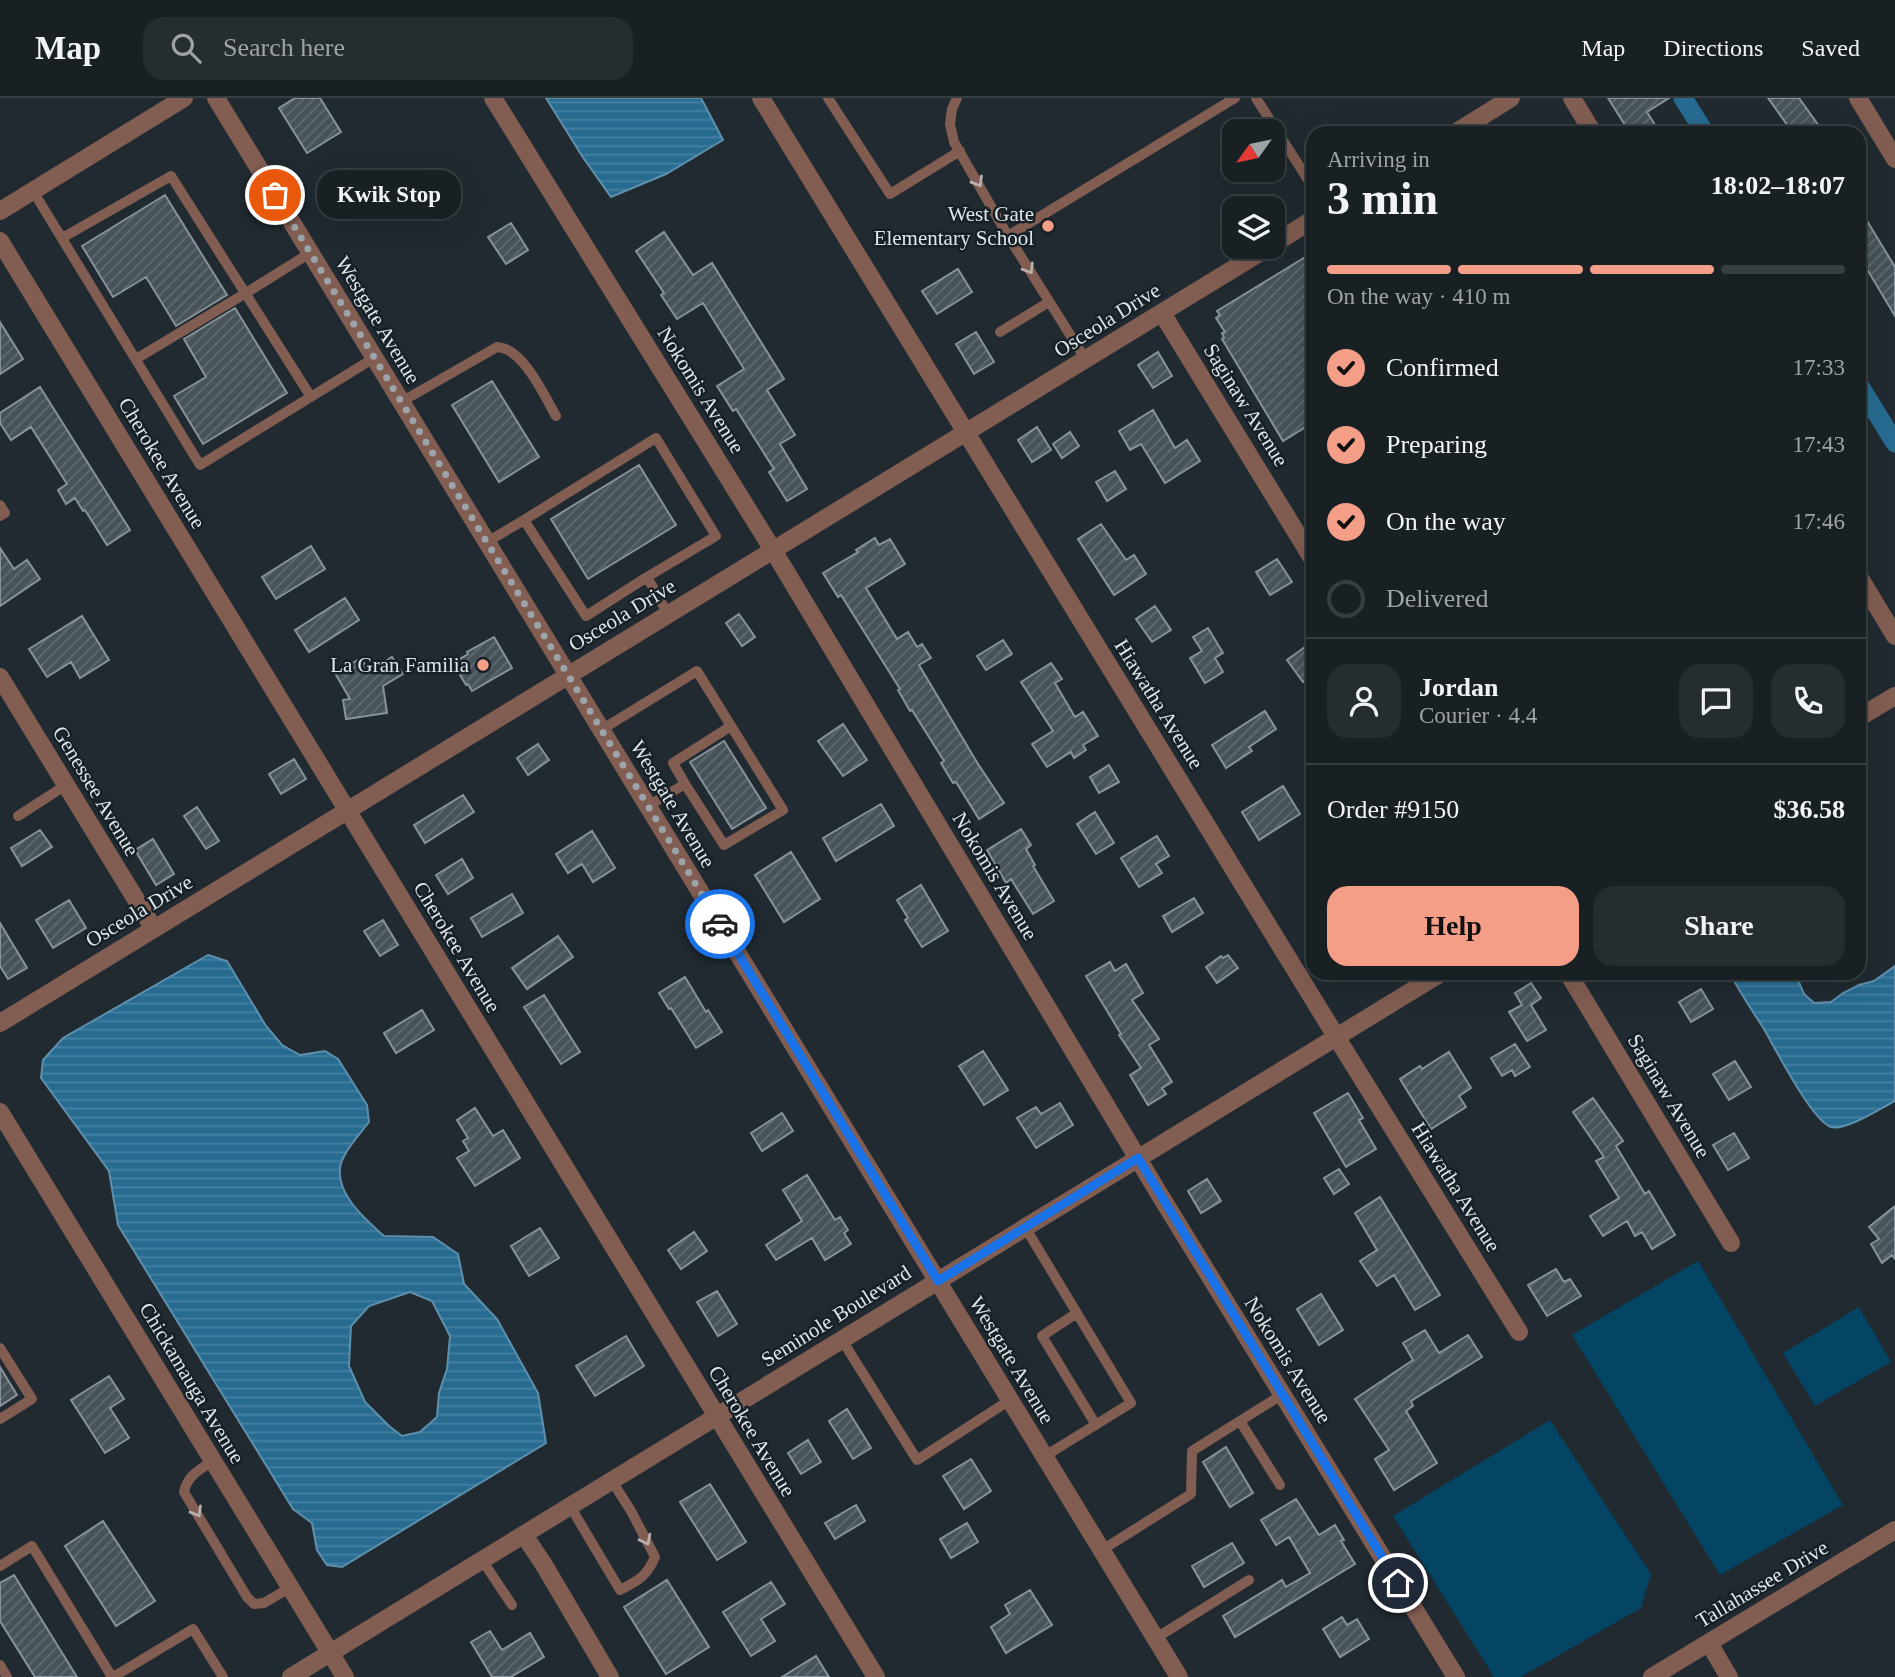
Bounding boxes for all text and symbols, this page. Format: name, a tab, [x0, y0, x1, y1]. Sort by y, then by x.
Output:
search box	[143, 17, 633, 80]
icon: search	[167, 29, 205, 67]
text: Map	[35, 30, 101, 66]
text: Search here	[223, 33, 345, 62]
text: Map	[1581, 35, 1625, 61]
text: Directions	[1663, 35, 1763, 61]
text: Saved	[1801, 35, 1860, 61]
north arrow	[1222, 119, 1284, 182]
map controls	[1222, 119, 1285, 259]
text: Arriving in	[1327, 147, 1430, 172]
pin	[245, 165, 305, 225]
callout: Kwik Stop	[317, 170, 460, 220]
text: 18:02–18:07	[1711, 171, 1845, 200]
text: 3 min	[1327, 173, 1438, 224]
one-way arrow	[970, 175, 983, 188]
icon: bag	[256, 176, 294, 214]
text: Kwik Stop	[337, 182, 441, 207]
button: layers	[1222, 196, 1285, 259]
place label: West Gate Elementary School	[874, 202, 1034, 250]
marker: West Gate Elementary School	[1040, 218, 1056, 234]
street label: Westgate Avenue	[331, 252, 425, 388]
one-way arrow	[1020, 262, 1033, 275]
street label: Osceola Drive	[1049, 278, 1165, 362]
text: On the way · 410 m	[1327, 284, 1510, 309]
street label: Nokomis Avenue	[652, 322, 750, 458]
street label: Saginaw Avenue	[1199, 339, 1293, 471]
icon: check	[1327, 349, 1365, 387]
text: Confirmed	[1386, 353, 1499, 382]
text: 17:33	[1793, 355, 1845, 380]
street label: Cherokee Avenue	[114, 393, 210, 533]
icon: check	[1327, 426, 1365, 464]
text: Preparing	[1386, 430, 1487, 459]
text: 17:43	[1793, 432, 1845, 457]
icon: check	[1327, 503, 1365, 541]
text: On the way	[1386, 507, 1506, 536]
text: 17:46	[1793, 509, 1845, 534]
street label: Osceola Drive	[564, 574, 680, 656]
text: Delivered	[1386, 584, 1489, 613]
street label: Hiawatha Avenue	[1110, 635, 1208, 773]
place label: La Gran Familia	[330, 653, 470, 677]
marker: La Gran Familia	[475, 657, 491, 673]
button: person	[1327, 664, 1401, 738]
button: chat	[1679, 664, 1753, 738]
button: phone	[1771, 664, 1845, 738]
text: Jordan	[1419, 673, 1498, 702]
text: Courier · 4.4	[1419, 703, 1537, 728]
street label: Genessee Avenue	[48, 722, 144, 860]
street label: Westgate Avenue	[626, 736, 720, 872]
text: Order #9150	[1327, 795, 1459, 824]
text: $36.58	[1774, 795, 1845, 824]
street label: Nokomis Avenue	[947, 808, 1043, 944]
street label: Osceola Drive	[81, 870, 197, 952]
street label: Cherokee Avenue	[409, 877, 505, 1017]
button: Help	[1327, 886, 1579, 966]
button: Share	[1593, 886, 1845, 966]
courier	[685, 889, 755, 959]
icon: car	[701, 905, 739, 943]
street label: Saginaw Avenue	[1623, 1030, 1715, 1162]
street label: Hiawatha Avenue	[1407, 1118, 1505, 1256]
street label: Seminole Boulevard	[757, 1260, 916, 1372]
street label: Westgate Avenue	[965, 1292, 1059, 1428]
street label: Nokomis Avenue	[1239, 1292, 1337, 1428]
street label: Chickamauga Avenue	[135, 1298, 249, 1468]
street label: Cherokee Avenue	[704, 1361, 800, 1501]
one-way arrow	[188, 1505, 201, 1518]
one-way arrow	[638, 1532, 651, 1545]
street label: Tallahassee Drive	[1692, 1535, 1832, 1633]
pin	[1368, 1553, 1428, 1613]
icon: home	[1379, 1564, 1417, 1602]

